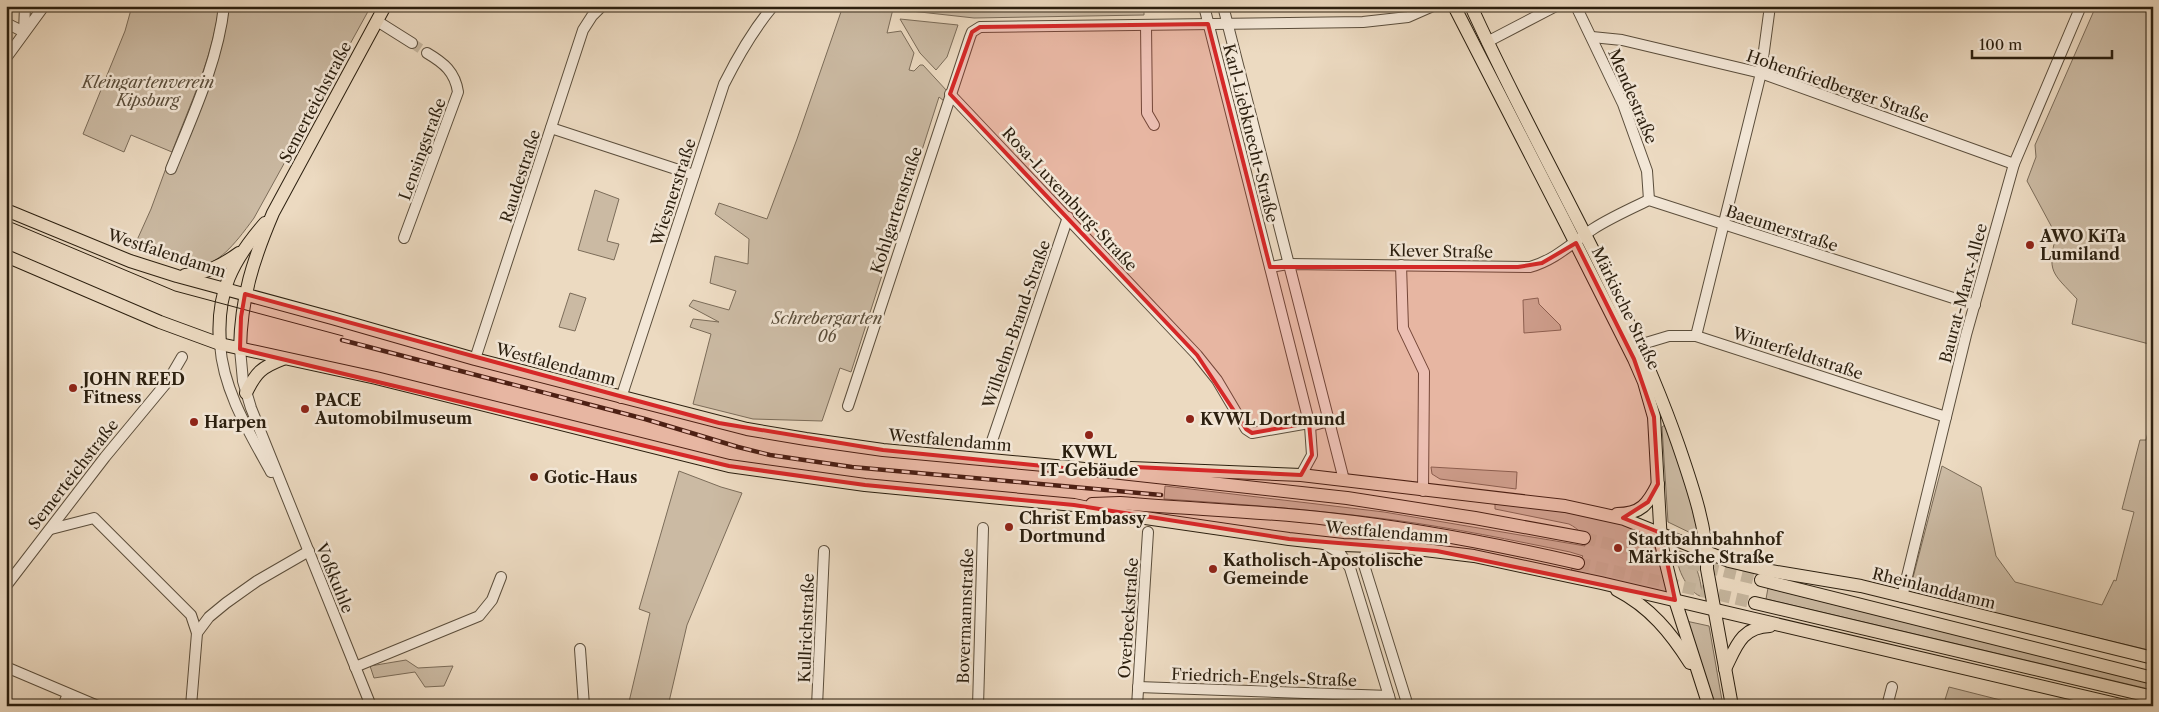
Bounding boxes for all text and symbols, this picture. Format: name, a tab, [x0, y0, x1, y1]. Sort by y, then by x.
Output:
scale bar	[1972, 28, 2112, 60]
text: 100 m	[1979, 35, 2022, 54]
street label: Semerteichstraße	[275, 38, 355, 166]
street label: Karl-Liebknecht-Straße	[1219, 42, 1283, 225]
street label: Hohenfriedberger Straße	[1744, 45, 1932, 127]
street label: Mendestraße	[1604, 46, 1662, 147]
park label: Kleingartenverein Kipsburg	[80, 72, 214, 110]
street label: Lensingstraße	[394, 95, 450, 203]
street label: Rosa-Luxemburg-Straße	[998, 123, 1142, 275]
street label: Raudestraße	[496, 127, 544, 225]
street label: Wiesnerstraße	[646, 136, 700, 249]
street label: Kohlgartenstraße	[866, 144, 926, 276]
street label: Baeumerstraße	[1723, 200, 1841, 256]
street label: Baurat-Marx-Allee	[1935, 221, 1991, 365]
street label: Westfalendamm	[104, 224, 229, 282]
place label: AWO KiTa Lumiland	[2039, 226, 2127, 264]
street label: Wilhelm-Brand-Straße	[977, 237, 1054, 412]
marker: AWO KiTa Lumiland	[2024, 239, 2036, 251]
street label: Klever Straße	[1389, 240, 1493, 262]
street label: Märkische Straße	[1588, 243, 1664, 373]
park label: Schrebergarten 06	[771, 308, 882, 346]
street label: Winterfeldtstraße	[1729, 322, 1866, 384]
street label: Westfalendamm	[493, 338, 618, 390]
place label: JOHN REED Fitness	[80, 369, 185, 407]
marker: JOHN REED Fitness	[67, 382, 79, 394]
place label: PACE Automobilmuseum	[314, 390, 472, 428]
marker: PACE Automobilmuseum	[299, 403, 311, 415]
place label: KVWL Dortmund	[1200, 409, 1346, 429]
place label: Harpen	[204, 412, 267, 432]
marker: KVWL Dortmund	[1184, 413, 1196, 425]
street label: Semerteichstraße	[24, 415, 122, 533]
marker: Harpen	[188, 416, 200, 428]
street label: Westfalendamm	[887, 425, 1012, 455]
marker: KVWL IT-Gebäude	[1083, 429, 1095, 441]
place label: KVWL IT-Gebäude	[1040, 442, 1139, 480]
place label: Gotic-Haus	[544, 467, 637, 487]
marker: Gotic-Haus	[528, 471, 540, 483]
place label: Christ Embassy Dortmund	[1019, 508, 1147, 546]
street label: Westfalendamm	[1324, 517, 1449, 547]
marker: Christ Embassy Dortmund	[1003, 521, 1015, 533]
place label: Stadtbahnbahnhof Märkische Straße	[1628, 529, 1784, 567]
street label: Voßkuhle	[312, 539, 358, 616]
marker: Stadtbahnbahnhof Märkische Straße	[1612, 542, 1624, 554]
street label: Bovermannstraße	[953, 548, 977, 684]
place label: Katholisch-Apostolische Gemeinde	[1223, 550, 1424, 588]
street label: Overbeckstraße	[1114, 557, 1142, 679]
marker: Katholisch-Apostolische Gemeinde	[1207, 563, 1219, 575]
street label: Rheinlanddamm	[1870, 563, 1998, 613]
street label: Kullrichstraße	[794, 573, 818, 683]
street label: Friedrich-Engels-Straße	[1171, 664, 1357, 690]

